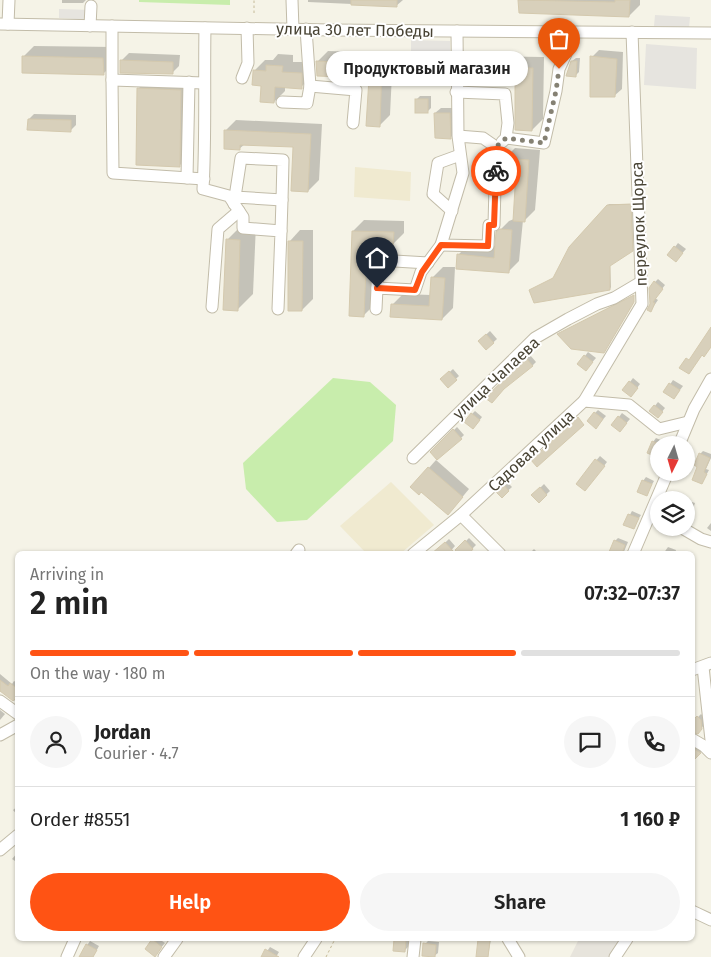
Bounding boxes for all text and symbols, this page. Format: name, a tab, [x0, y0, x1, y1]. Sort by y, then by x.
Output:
pin	[538, 18, 580, 69]
street label: улица 30 лет Победы	[276, 19, 434, 41]
icon: bag	[545, 25, 573, 53]
callout: Продуктовый магазин	[326, 52, 529, 86]
text: Продуктовый магазин	[343, 59, 511, 78]
courier	[471, 146, 521, 196]
icon: bike	[482, 157, 510, 185]
street label: переулок Щорса	[627, 161, 651, 287]
pin	[356, 237, 398, 288]
icon: home	[363, 244, 391, 272]
street label: улица Чапаева	[449, 333, 543, 423]
street label: Садовая улица	[484, 406, 578, 496]
north arrow	[650, 436, 695, 481]
map controls	[650, 436, 695, 536]
button: layers	[650, 491, 695, 536]
text: Arriving in	[30, 565, 104, 584]
text: 07:32–07:37	[584, 582, 680, 605]
text: 2 min	[30, 584, 109, 622]
text: On the way · 180 m	[30, 664, 165, 683]
button: person	[30, 716, 82, 768]
button: chat	[564, 716, 616, 768]
button: phone	[628, 716, 680, 768]
text: Jordan	[94, 721, 151, 744]
text: Courier · 4.7	[94, 744, 179, 763]
text: Order #8551	[30, 808, 131, 831]
text: 1 160 ₽	[620, 808, 680, 831]
button: Help	[30, 873, 350, 931]
button: Share	[360, 873, 680, 931]

